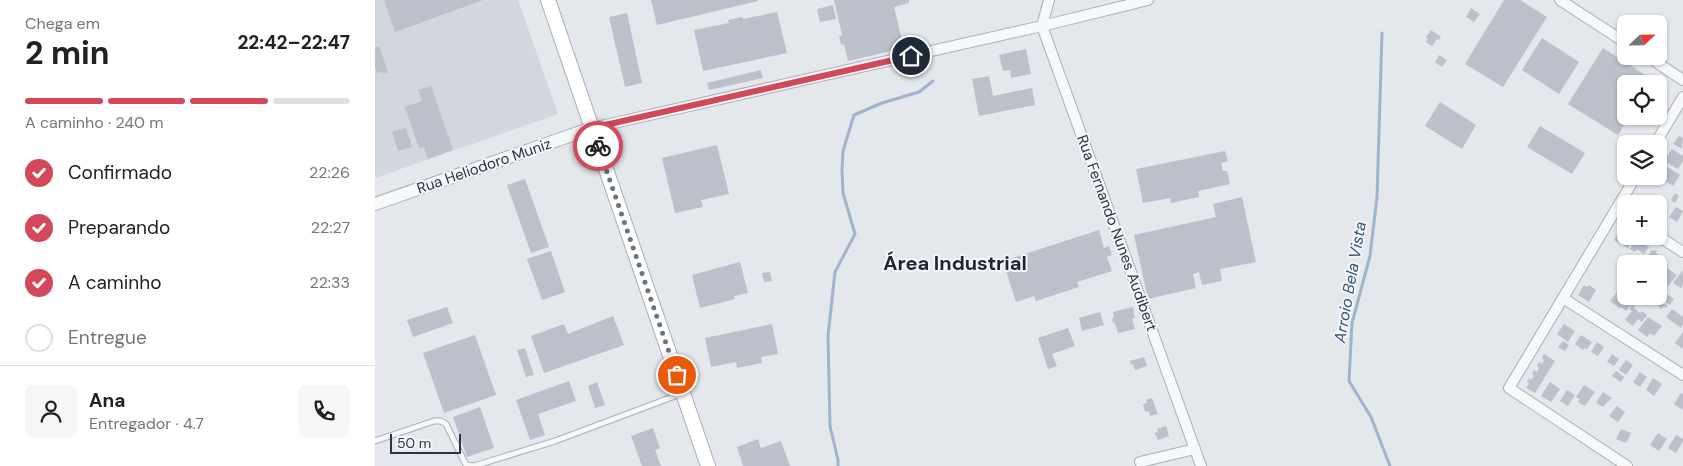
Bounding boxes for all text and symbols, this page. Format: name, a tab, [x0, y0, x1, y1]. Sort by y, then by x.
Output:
text: Chega em	[25, 13, 100, 34]
north arrow	[1617, 15, 1667, 65]
map controls	[1617, 15, 1667, 305]
text: 22:42–22:47	[237, 30, 350, 55]
text: 2 min	[25, 32, 110, 74]
pin	[890, 35, 932, 77]
icon: home	[897, 42, 925, 70]
button: locate	[1617, 75, 1667, 125]
text: A caminho · 240 m	[25, 112, 164, 133]
courier	[573, 121, 623, 171]
icon: bike	[584, 132, 612, 160]
street label: Rua Fernando Nunes Audibert	[1072, 132, 1162, 334]
street label: Rua Heliodoro Muniz	[414, 134, 554, 198]
button: layers	[1617, 135, 1667, 185]
icon: check	[25, 159, 53, 187]
text: Confirmado	[68, 160, 172, 185]
text: 22:26	[309, 162, 350, 183]
button: +	[1617, 195, 1667, 245]
icon: check	[25, 214, 53, 242]
text: Preparando	[68, 215, 170, 240]
text: 22:27	[311, 217, 350, 238]
water label: Arroio Bela Vista	[1329, 220, 1371, 345]
district label: Área Industrial	[883, 250, 1027, 276]
button: −	[1617, 255, 1667, 305]
icon: check	[25, 269, 53, 297]
text: A caminho	[68, 270, 161, 295]
text: 22:33	[309, 272, 350, 293]
text: Entregue	[68, 325, 147, 350]
pin	[656, 354, 698, 396]
icon: bag	[663, 361, 691, 389]
button: person	[25, 385, 77, 437]
button: phone	[298, 385, 350, 437]
text: Ana	[89, 388, 125, 413]
text: Entregador · 4.7	[89, 413, 204, 434]
scale bar	[390, 431, 461, 454]
text: 50 m	[397, 434, 431, 452]

